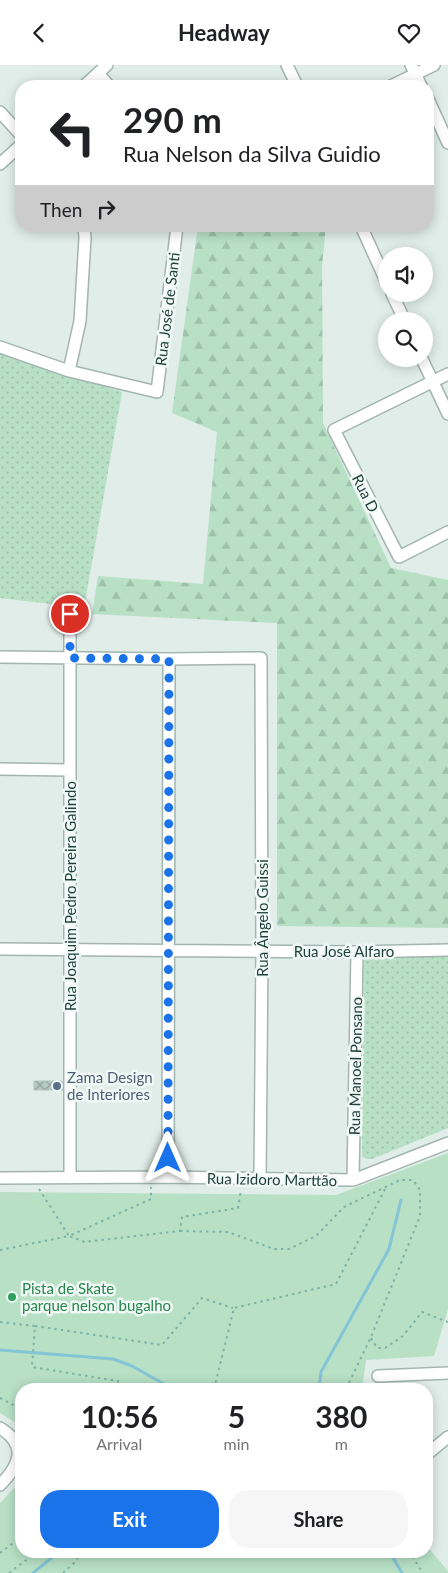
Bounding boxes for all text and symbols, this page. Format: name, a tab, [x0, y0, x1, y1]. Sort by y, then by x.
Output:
icon: back	[25, 19, 53, 47]
text: Headway	[178, 19, 270, 46]
icon: heart	[395, 19, 423, 47]
text: 290 m	[123, 98, 222, 140]
icon: left	[40, 100, 105, 165]
text: Rua Nelson da Silva Guidio	[123, 140, 381, 167]
icon: right	[92, 195, 120, 223]
text: Then	[40, 198, 82, 221]
map controls	[378, 247, 433, 367]
button: sound	[378, 247, 433, 302]
street label: Rua José de Santi	[151, 251, 183, 367]
button: search	[378, 312, 433, 367]
street label: Rua D	[349, 471, 383, 515]
pin	[49, 593, 91, 635]
icon: arrive	[56, 600, 84, 628]
street label: Rua Joaquim Pedro Pereira Galindo	[61, 781, 79, 1011]
street label: Rua Ângelo Guissi	[253, 859, 271, 977]
street label: Rua José Alfaro	[294, 942, 394, 960]
street label: Rua Manoel Ponsano	[345, 997, 365, 1135]
place label: Zama Design de Interiores	[67, 1068, 153, 1103]
marker: Zama Design de Interiores	[51, 1080, 63, 1092]
position arrow	[141, 1131, 193, 1183]
street label: Rua Izidoro Marttão	[207, 1169, 337, 1189]
place label: Pista de Skate parque nelson bugalho	[22, 1279, 171, 1314]
marker: Pista de Skate parque nelson bugalho	[6, 1291, 18, 1303]
text: 10:56	[81, 1398, 158, 1434]
text: 5	[228, 1398, 245, 1434]
text: 380	[315, 1398, 367, 1434]
text: Arrival	[96, 1434, 142, 1453]
text: min	[224, 1434, 250, 1453]
text: m	[335, 1434, 348, 1453]
button: Exit	[40, 1490, 219, 1548]
button: Share	[229, 1490, 408, 1548]

